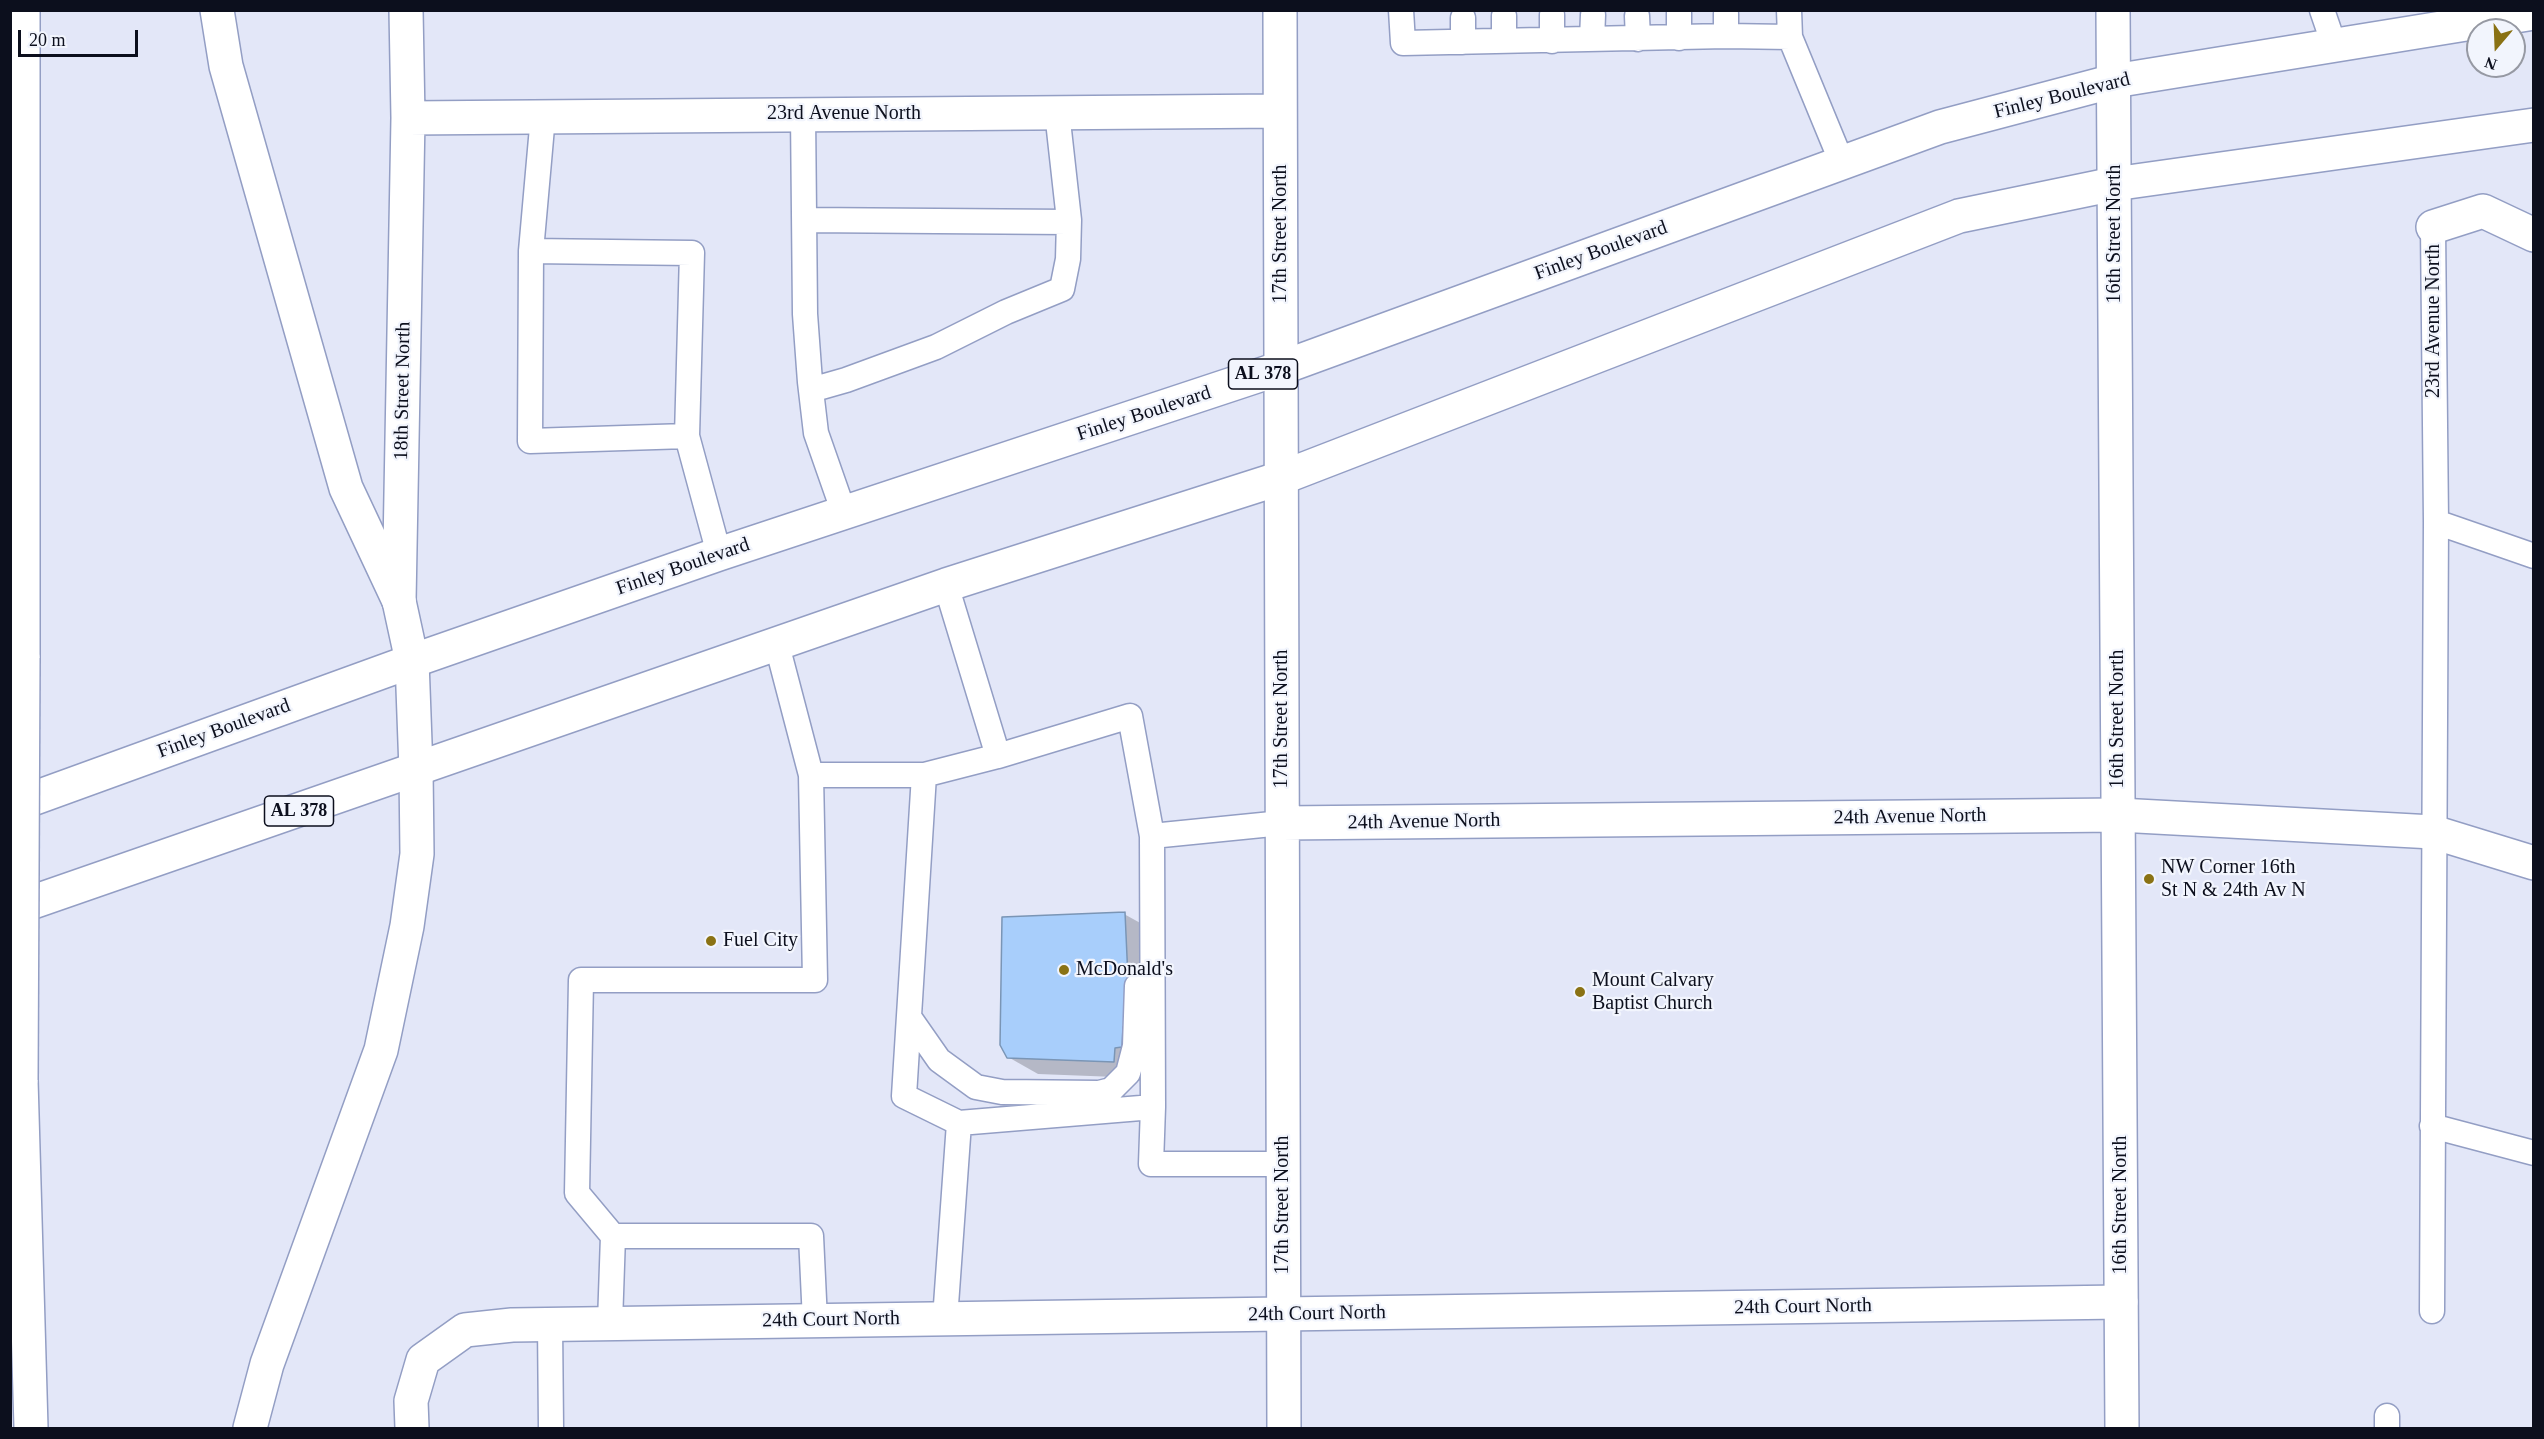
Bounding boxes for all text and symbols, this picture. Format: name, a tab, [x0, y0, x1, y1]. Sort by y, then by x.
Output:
scale bar	[21, 18, 141, 56]
north arrow	[2466, 18, 2526, 78]
text: 20 m	[29, 30, 66, 50]
text: N	[2482, 54, 2499, 74]
street label: Finley Boulevard	[1991, 67, 2133, 125]
street label: 23rd Avenue North	[767, 102, 921, 126]
street label: 17th Street North	[1269, 165, 1293, 303]
street label: 16th Street North	[2103, 165, 2127, 303]
street label: Finley Boulevard	[1531, 216, 1671, 286]
street label: 23rd Avenue North	[2422, 244, 2446, 398]
street label: 18th Street North	[390, 321, 416, 461]
road number: AL 378	[1228, 359, 1298, 389]
street label: Finley Boulevard	[1074, 381, 1214, 447]
street label: Finley Boulevard	[613, 533, 753, 601]
street label: 17th Street North	[1270, 650, 1294, 788]
street label: 16th Street North	[2106, 650, 2130, 788]
street label: Finley Boulevard	[154, 694, 294, 764]
road number: AL 378	[264, 796, 334, 826]
street label: 24th Avenue North	[1833, 804, 1987, 830]
street label: 24th Avenue North	[1347, 809, 1501, 835]
place label: NW Corner 16th St N & 24th Av N	[2161, 856, 2306, 903]
marker: NW Corner 16th St N & 24th Av N	[2142, 872, 2156, 886]
place label: Fuel City	[723, 929, 798, 953]
marker: Fuel City	[704, 934, 718, 948]
place label: McDonald's	[1076, 958, 1173, 982]
marker: McDonald's	[1057, 963, 1071, 977]
place label: Mount Calvary Baptist Church	[1592, 969, 1714, 1016]
marker: Mount Calvary Baptist Church	[1573, 985, 1587, 999]
street label: 17th Street North	[1271, 1136, 1295, 1274]
street label: 16th Street North	[2109, 1136, 2133, 1274]
street label: 24th Court North	[1734, 1294, 1872, 1320]
street label: 24th Court North	[1248, 1301, 1386, 1327]
street label: 24th Court North	[762, 1307, 900, 1333]

